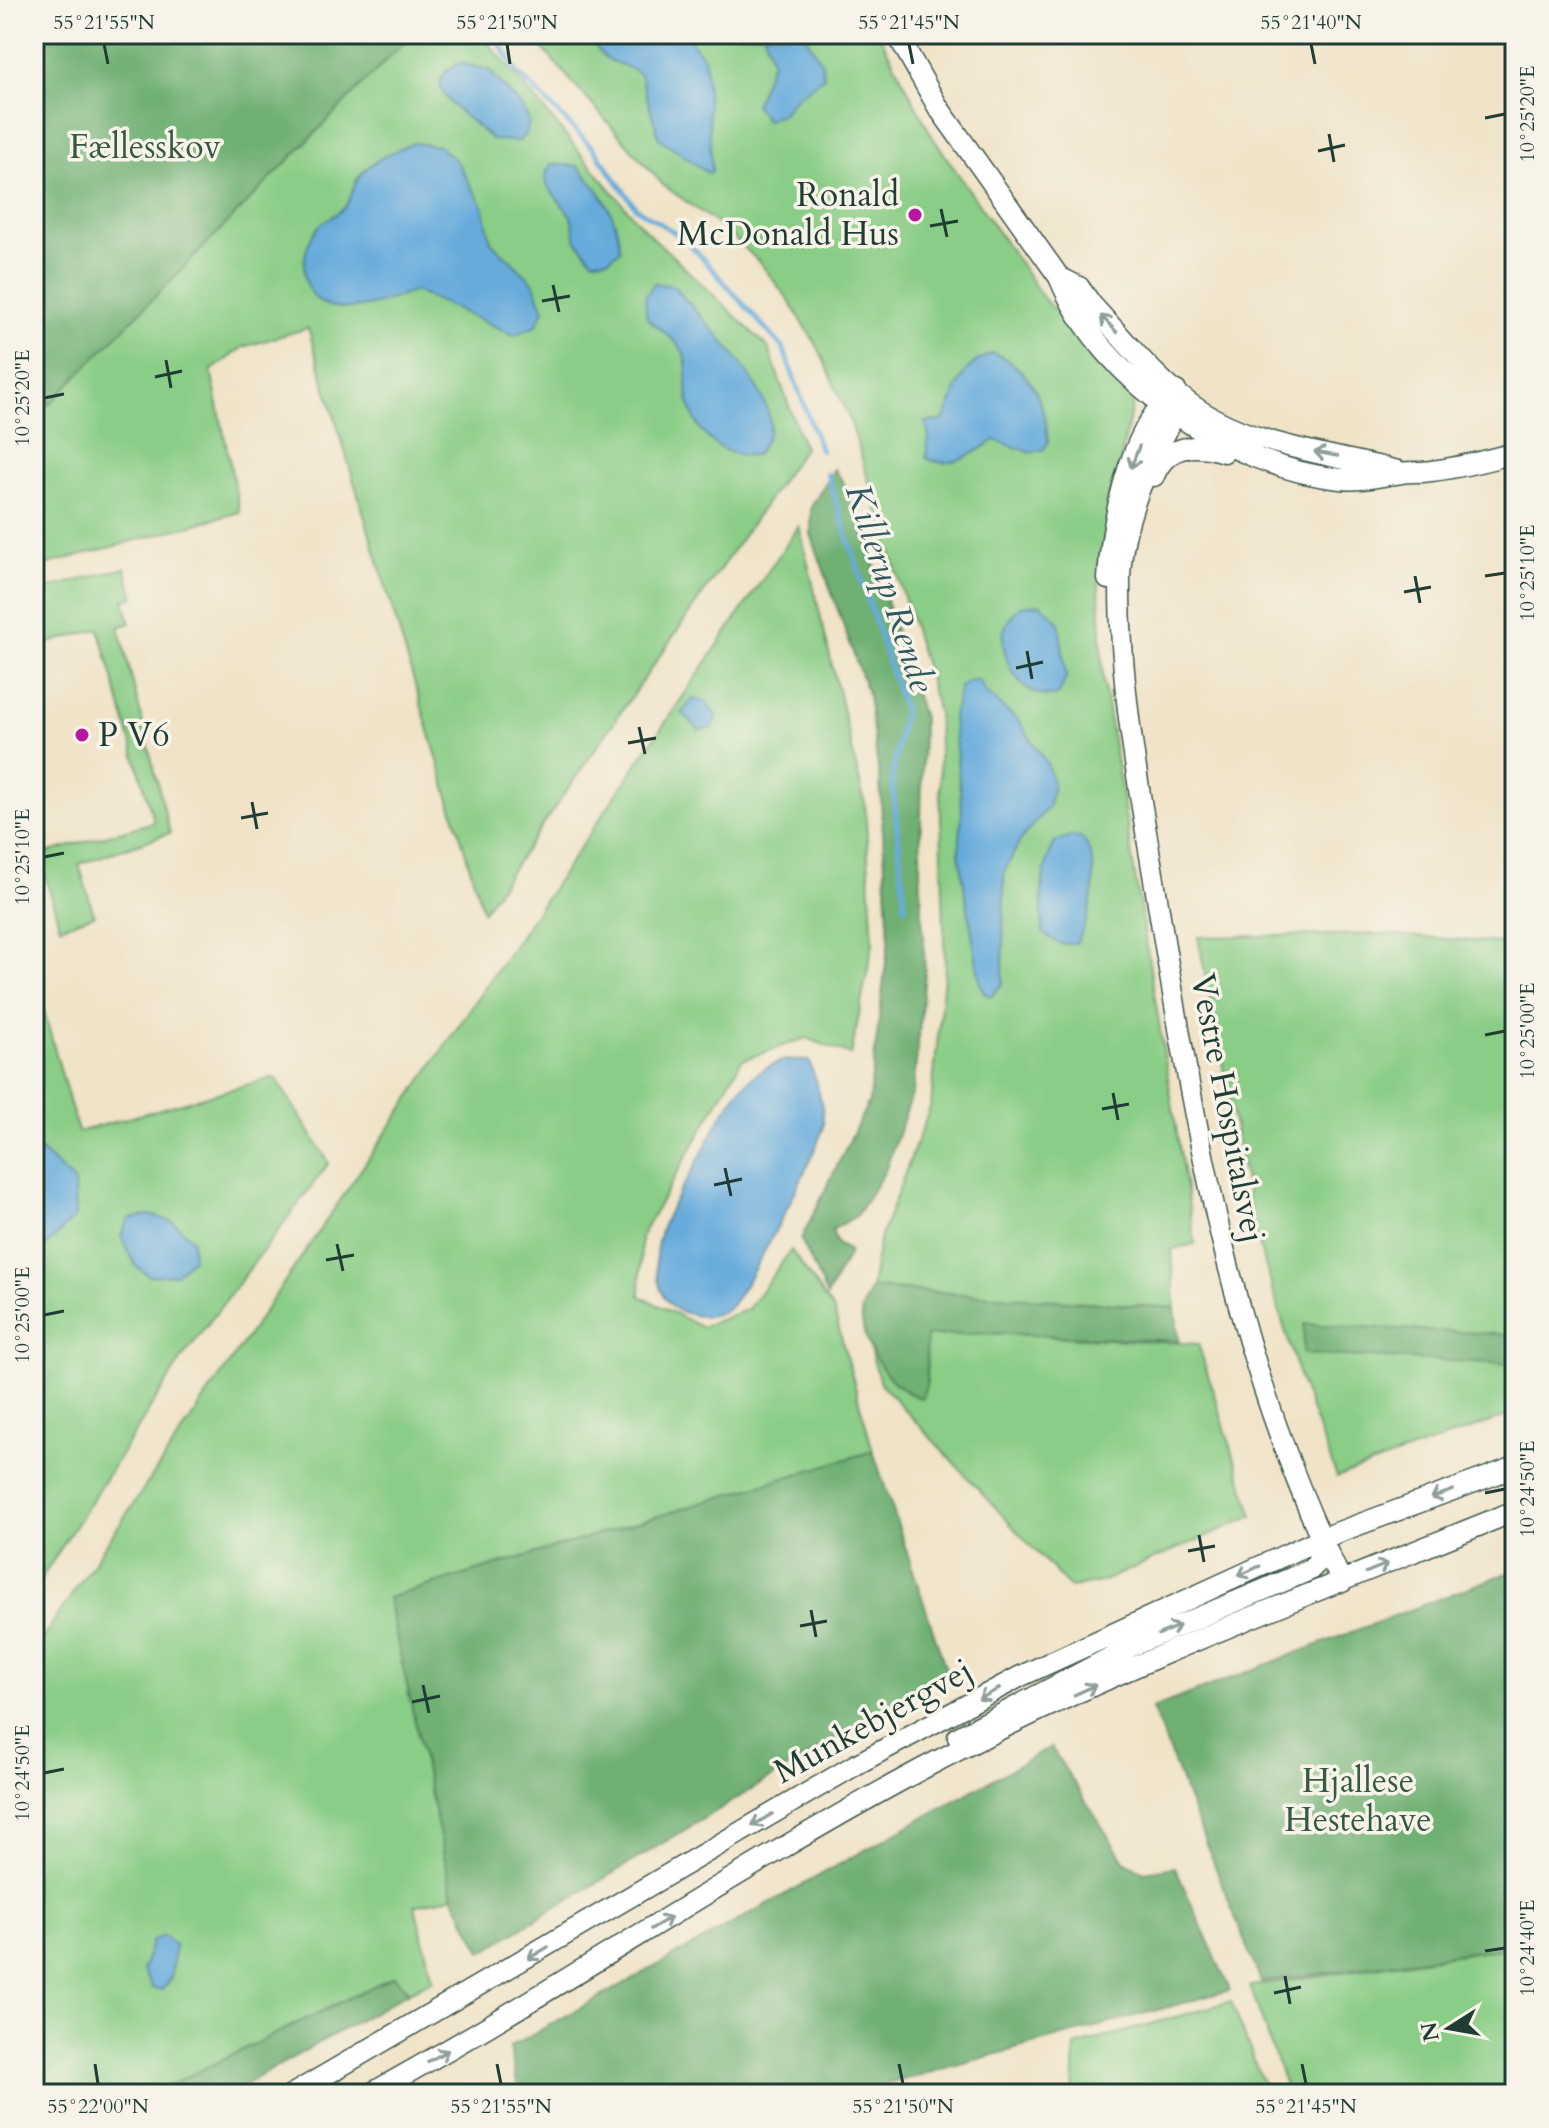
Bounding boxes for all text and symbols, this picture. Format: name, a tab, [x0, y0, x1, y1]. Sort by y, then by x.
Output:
text: 55°21'55"N	[53, 9, 155, 36]
text: 55°21'50"N	[456, 9, 558, 36]
text: 55°21'45"N	[858, 9, 960, 36]
text: 55°21'40"N	[1260, 9, 1362, 36]
text: 10°25'20"E	[1514, 66, 1541, 162]
park label: Fællesskov	[69, 124, 222, 170]
place label: Ronald McDonald Hus	[677, 172, 899, 257]
marker: Ronald McDonald Hus	[906, 206, 924, 224]
one-way arrow	[1100, 315, 1119, 334]
text: 10°25'20"E	[9, 350, 36, 446]
one-way arrow	[1127, 444, 1141, 468]
one-way arrow	[1314, 446, 1339, 461]
water label: Killerup Rende	[833, 477, 947, 700]
text: 10°25'10"E	[1514, 525, 1541, 621]
place label: P V6	[98, 712, 170, 758]
marker: P V6	[73, 726, 91, 744]
text: 10°25'10"E	[9, 809, 36, 905]
street label: Vestre Hospitalsvej	[1179, 970, 1277, 1246]
text: 10°25'00"E	[1514, 983, 1541, 1079]
text: 10°25'00"E	[9, 1267, 36, 1363]
text: 10°24'50"E	[1514, 1441, 1541, 1537]
one-way arrow	[1430, 1488, 1455, 1502]
one-way arrow	[1364, 1560, 1389, 1574]
one-way arrow	[1237, 1564, 1261, 1579]
one-way arrow	[1156, 1621, 1181, 1636]
street label: Munkebjergvej	[765, 1647, 981, 1795]
one-way arrow	[1073, 1682, 1097, 1697]
one-way arrow	[977, 1686, 1001, 1702]
text: 10°24'50"E	[9, 1725, 36, 1821]
park label: Hjallese Hestehave	[1284, 1758, 1432, 1843]
one-way arrow	[751, 1813, 774, 1829]
text: 10°24'40"E	[1514, 1900, 1541, 1996]
one-way arrow	[649, 1915, 672, 1931]
one-way arrow	[527, 1945, 550, 1961]
north arrow	[1409, 1988, 1489, 2068]
text: N	[1414, 2019, 1447, 2044]
one-way arrow	[426, 2048, 450, 2064]
text: 55°22'00"N	[47, 2093, 149, 2120]
text: 55°21'55"N	[450, 2093, 552, 2120]
text: 55°21'50"N	[852, 2093, 954, 2120]
text: 55°21'45"N	[1255, 2093, 1357, 2120]

